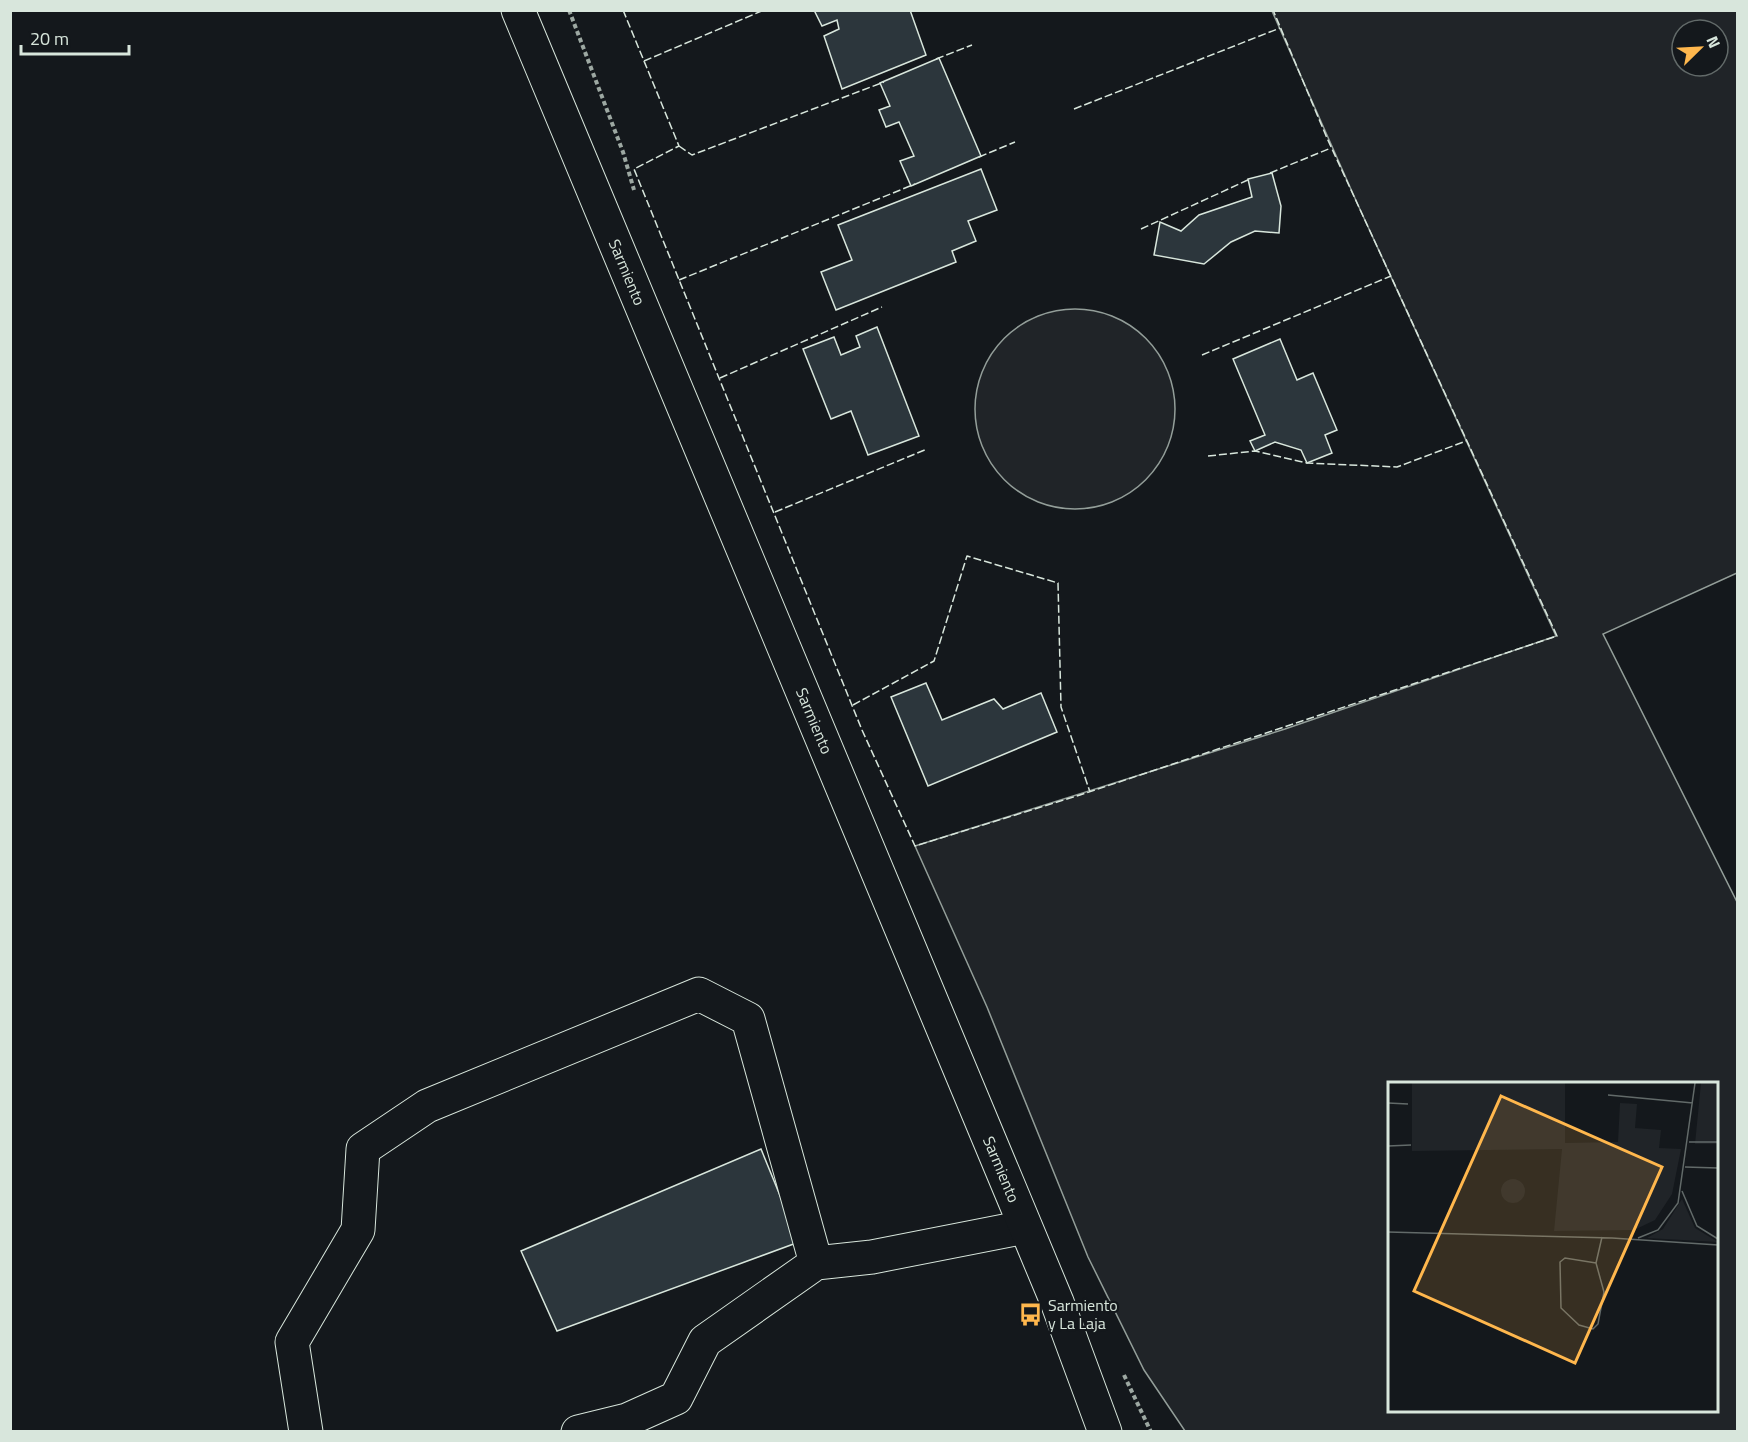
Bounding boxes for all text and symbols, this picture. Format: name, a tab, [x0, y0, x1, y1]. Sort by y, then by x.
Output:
scale bar	[21, 18, 129, 56]
north arrow	[1670, 18, 1730, 78]
text: 20 m	[30, 25, 69, 52]
text: N	[1700, 32, 1727, 52]
street label: Sarmiento	[603, 235, 652, 309]
street label: Sarmiento	[790, 684, 839, 758]
inset map	[1388, 1082, 1718, 1412]
street label: Sarmiento	[977, 1132, 1026, 1206]
place label: Sarmiento y La Laja	[1048, 1293, 1118, 1335]
bus stop icon: Sarmiento y La Laja	[1017, 1301, 1043, 1327]

